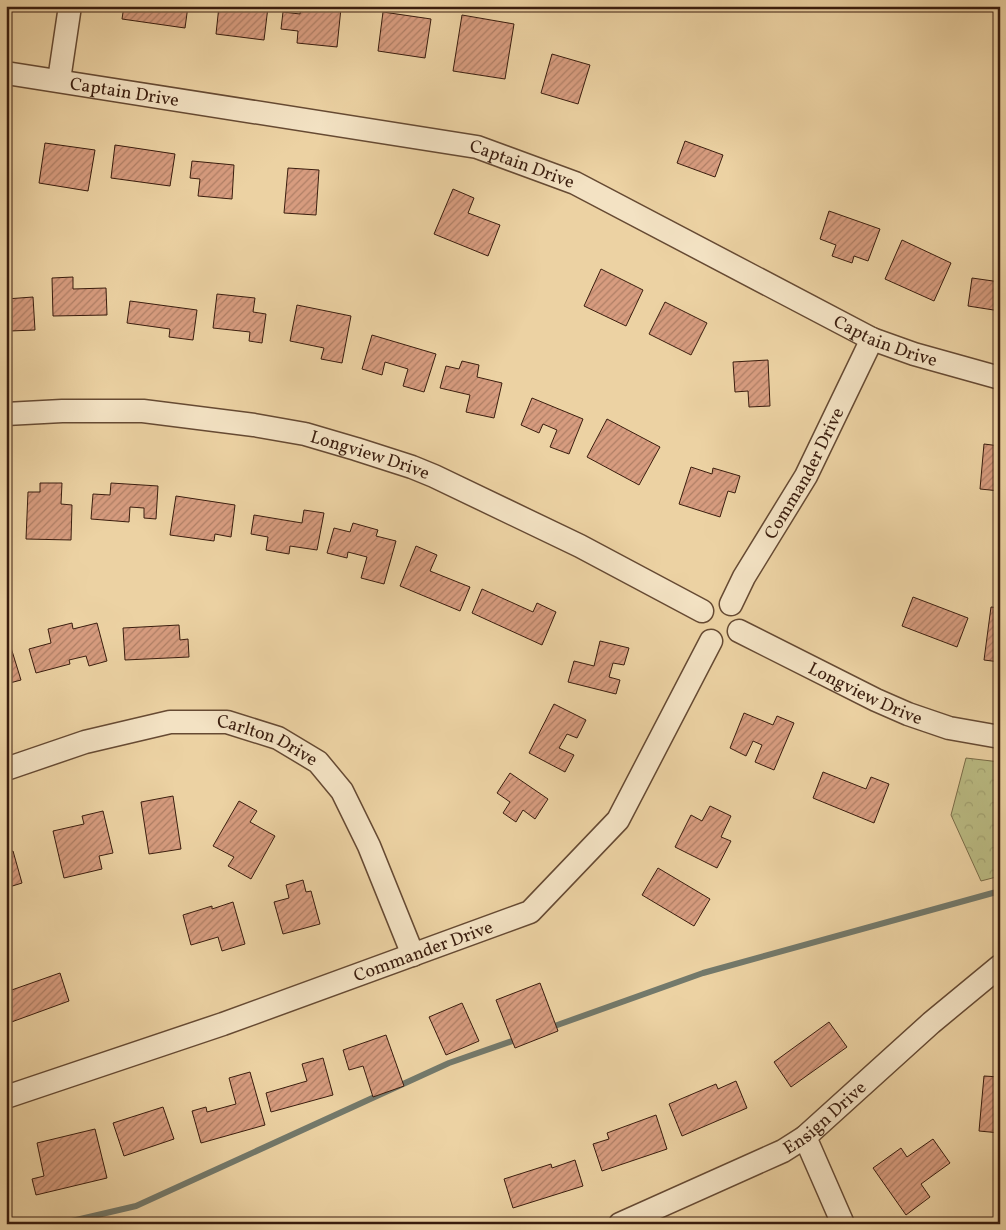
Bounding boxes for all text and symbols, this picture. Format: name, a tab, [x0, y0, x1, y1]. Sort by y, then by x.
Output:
street label: Captain Drive	[68, 72, 181, 114]
street label: Captain Drive	[468, 135, 578, 196]
street label: Captain Drive	[829, 310, 940, 374]
street label: Commander Drive	[759, 404, 851, 545]
street label: Longview Drive	[307, 425, 433, 487]
street label: Longview Drive	[803, 657, 925, 732]
street label: Carlton Drive	[217, 711, 322, 773]
street label: Commander Drive	[350, 915, 497, 989]
street label: Ensign Drive	[779, 1076, 873, 1162]

